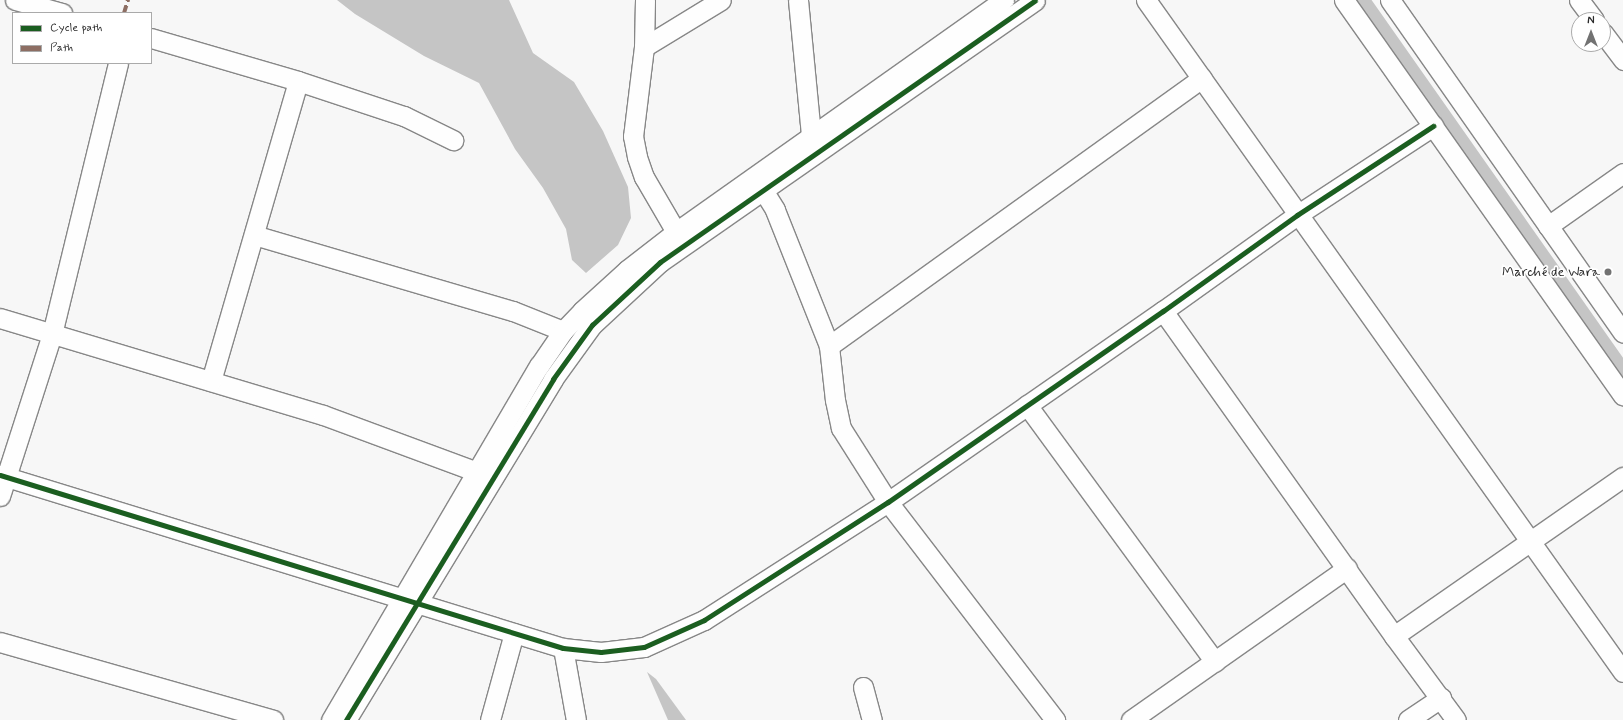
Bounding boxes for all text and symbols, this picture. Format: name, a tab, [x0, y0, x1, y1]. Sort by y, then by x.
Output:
legend	[12, 12, 152, 64]
north arrow	[1571, 12, 1611, 52]
text: N	[1587, 14, 1595, 28]
text: Cycle path	[50, 20, 102, 36]
text: Path	[50, 40, 73, 56]
place label: Marché de Wara	[1502, 264, 1600, 280]
marker: Marché de Wara	[1603, 267, 1613, 277]

